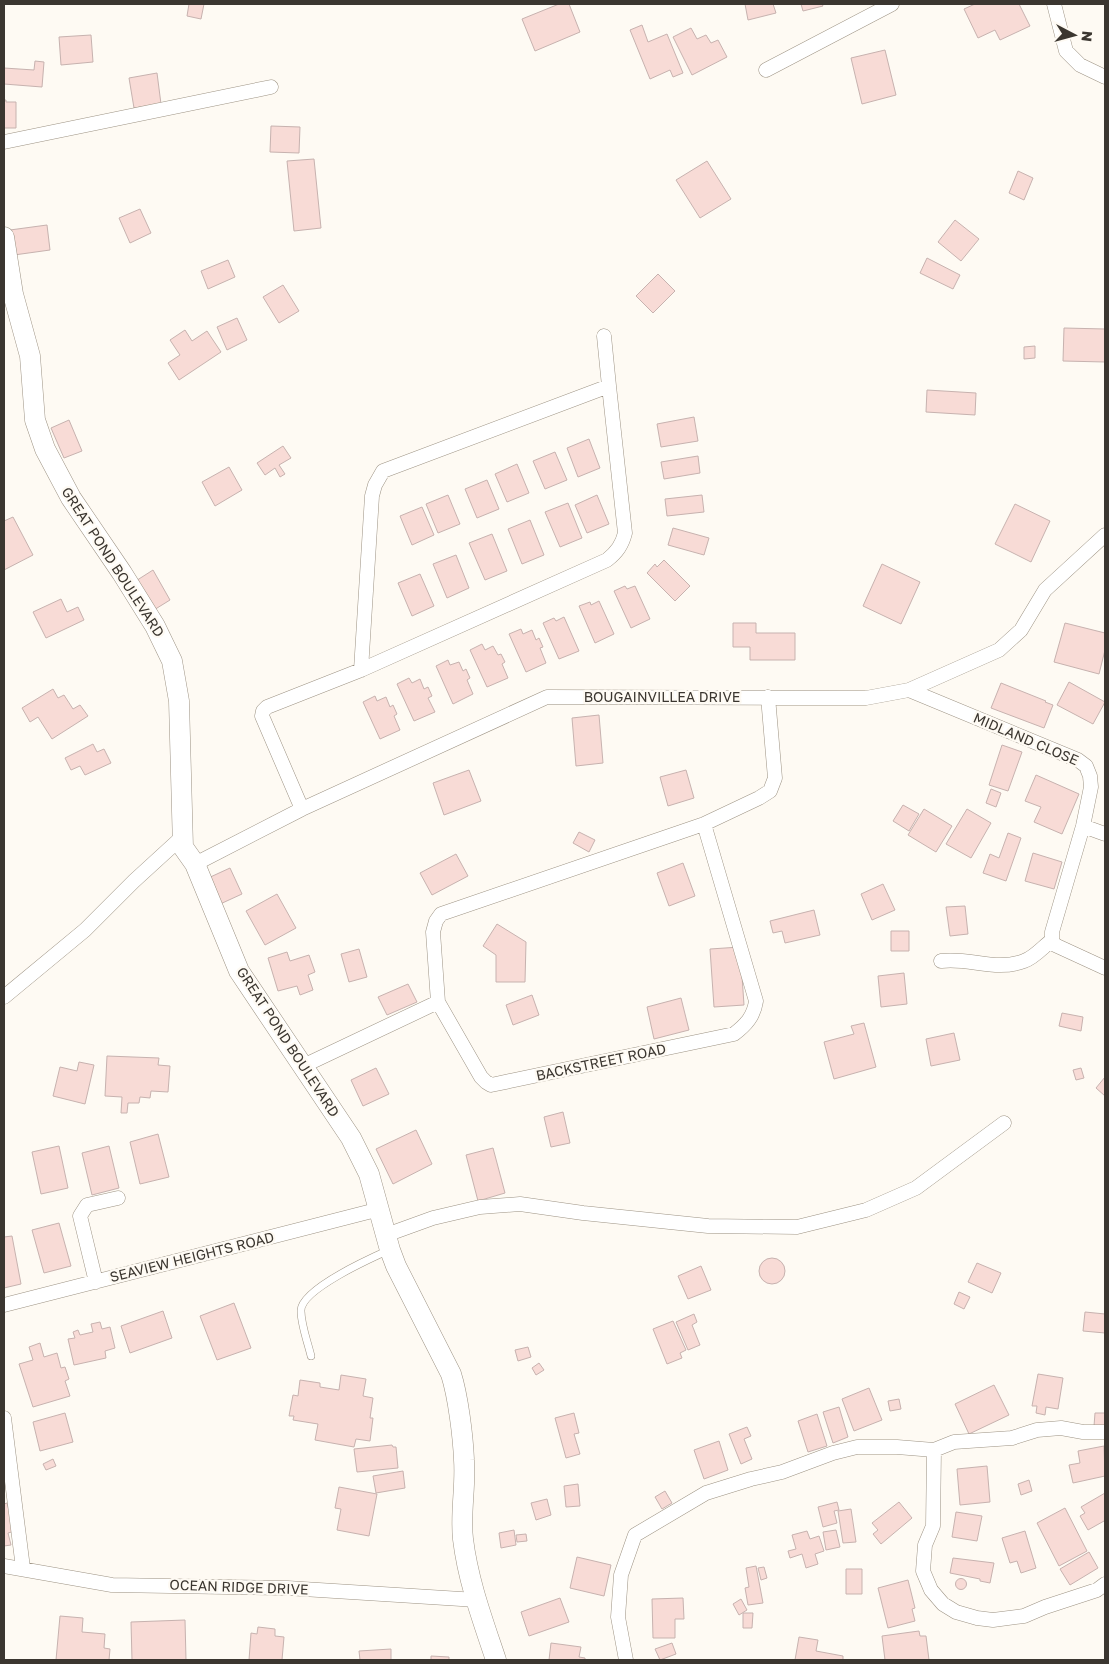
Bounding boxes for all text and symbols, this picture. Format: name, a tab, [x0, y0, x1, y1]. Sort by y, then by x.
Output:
north arrow	[1049, 10, 1099, 60]
text: N	[1078, 30, 1096, 43]
street label: GREAT POND BOULEVARD	[59, 484, 168, 640]
street label: BOUGAINVILLEA DRIVE	[584, 688, 740, 705]
street label: MIDLAND CLOSE	[971, 709, 1081, 768]
street label: GREAT POND BOULEVARD	[234, 964, 343, 1120]
street label: BACKSTREET ROAD	[534, 1039, 667, 1084]
street label: SEAVIEW HEIGHTS ROAD	[108, 1228, 276, 1285]
street label: OCEAN RIDGE DRIVE	[169, 1576, 309, 1597]

